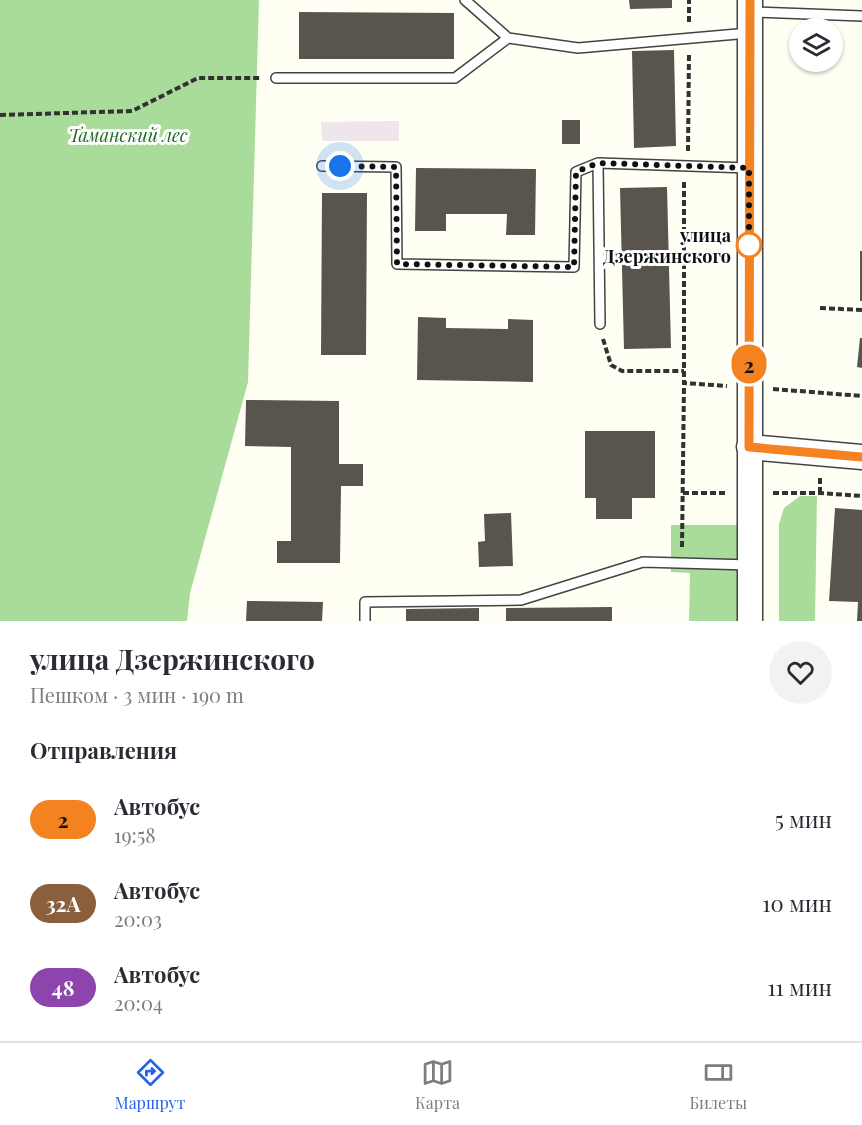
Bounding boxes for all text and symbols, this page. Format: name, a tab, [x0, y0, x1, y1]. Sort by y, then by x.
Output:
map controls	[789, 18, 843, 72]
button: layers	[789, 18, 843, 72]
park label: Таманский лес	[68, 123, 188, 147]
your location	[325, 151, 355, 181]
place label: улица Дзержинского	[603, 223, 732, 268]
marker: улица Дзержинского	[736, 232, 762, 258]
line badge: 2	[730, 344, 768, 384]
text: 2	[744, 350, 754, 378]
text: улица Дзержинского	[30, 640, 315, 677]
button: heart	[769, 641, 832, 704]
text: Пешком · 3 мин · 190 m	[30, 681, 244, 708]
text: Отправления	[30, 735, 177, 765]
text: Автобус	[114, 791, 200, 821]
text: 5 мин	[775, 804, 832, 834]
text: 2	[58, 805, 68, 833]
text: 19:58	[114, 821, 156, 848]
text: Автобус	[114, 875, 200, 905]
text: 10 мин	[762, 888, 832, 918]
text: 32A	[45, 889, 81, 917]
text: 20:03	[114, 905, 162, 932]
text: Автобус	[114, 959, 200, 989]
text: 11 мин	[767, 972, 832, 1002]
text: 48	[52, 973, 74, 1001]
text: 20:04	[114, 989, 163, 1016]
tab: Маршрут	[115, 1056, 185, 1113]
tab: Карта	[415, 1056, 460, 1113]
tab: Билеты	[690, 1056, 747, 1113]

